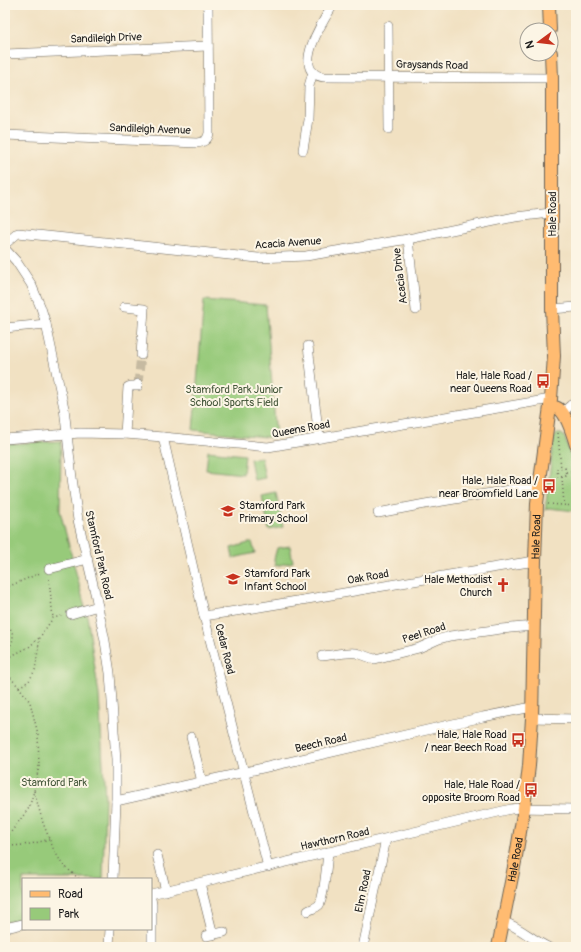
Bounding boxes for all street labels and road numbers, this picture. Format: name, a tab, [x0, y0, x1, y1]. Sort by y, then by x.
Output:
street label: Sandileigh Drive	[70, 30, 142, 46]
street label: Graysands Road	[396, 58, 468, 72]
street label: Sandileigh Avenue	[109, 121, 192, 137]
street label: Hale Road	[546, 191, 559, 237]
street label: Acacia Avenue	[254, 234, 322, 252]
street label: Acacia Drive	[390, 247, 410, 305]
street label: Queens Road	[271, 417, 331, 441]
street label: Stamford Park Road	[82, 509, 116, 601]
street label: Hale Road	[529, 514, 543, 560]
street label: Oak Road	[346, 567, 390, 587]
street label: Peel Road	[401, 620, 447, 646]
street label: Cedar Road	[212, 622, 238, 676]
street label: Beech Road	[294, 731, 348, 755]
street label: Hawthorn Road	[299, 825, 371, 853]
street label: Hale Road	[505, 836, 526, 883]
street label: Elm Road	[352, 868, 374, 914]

